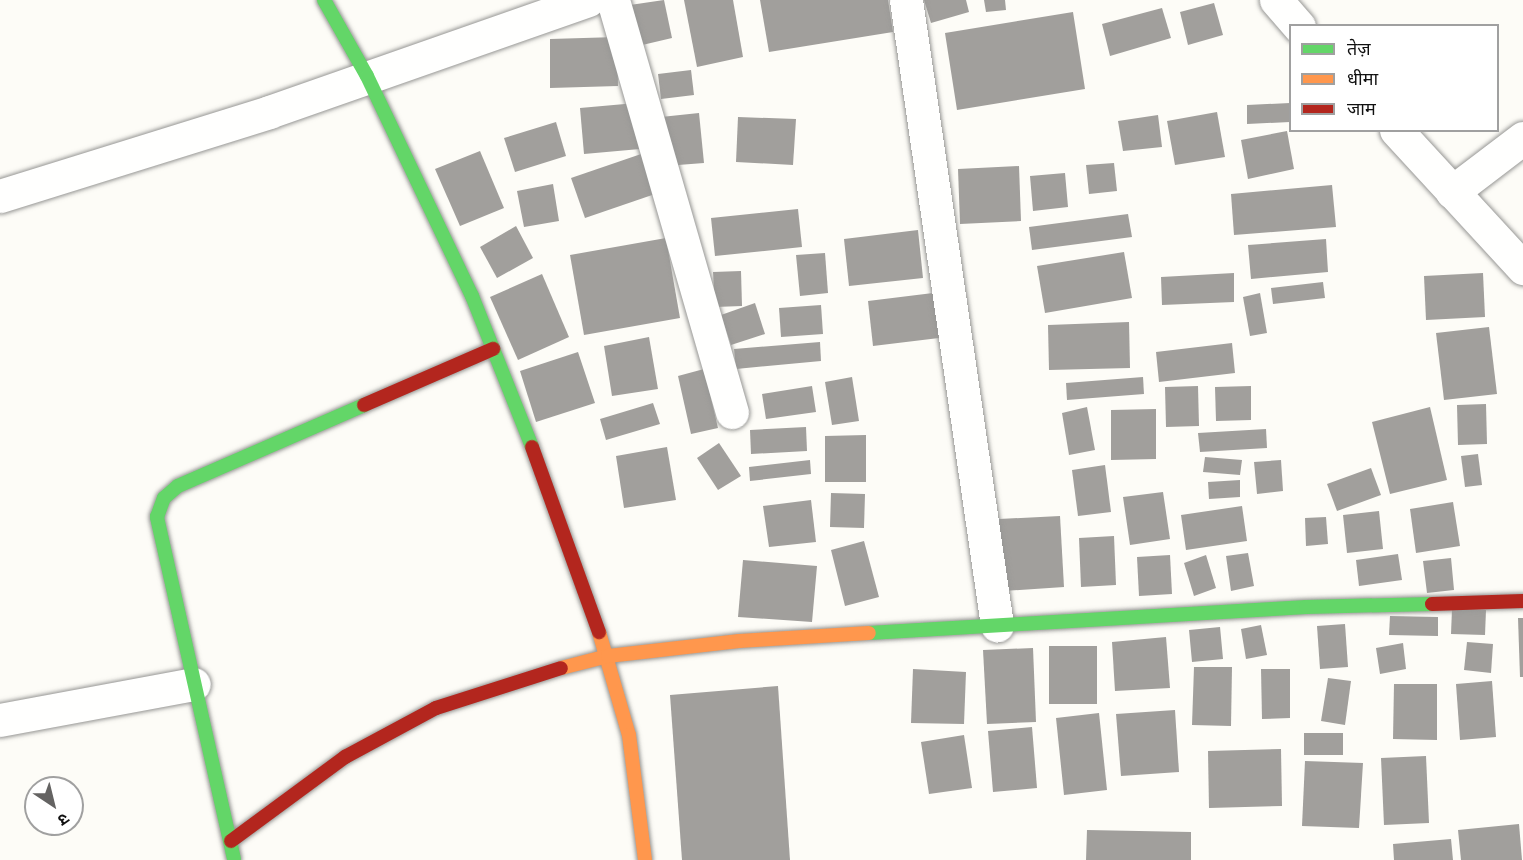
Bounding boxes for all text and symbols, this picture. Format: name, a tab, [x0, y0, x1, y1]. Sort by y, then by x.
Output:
legend	[1289, 24, 1499, 132]
text: तेज़	[1347, 36, 1371, 63]
text: धीमा	[1347, 66, 1378, 93]
text: जाम	[1347, 96, 1376, 123]
north arrow	[24, 776, 84, 836]
text: उ	[52, 807, 74, 832]

